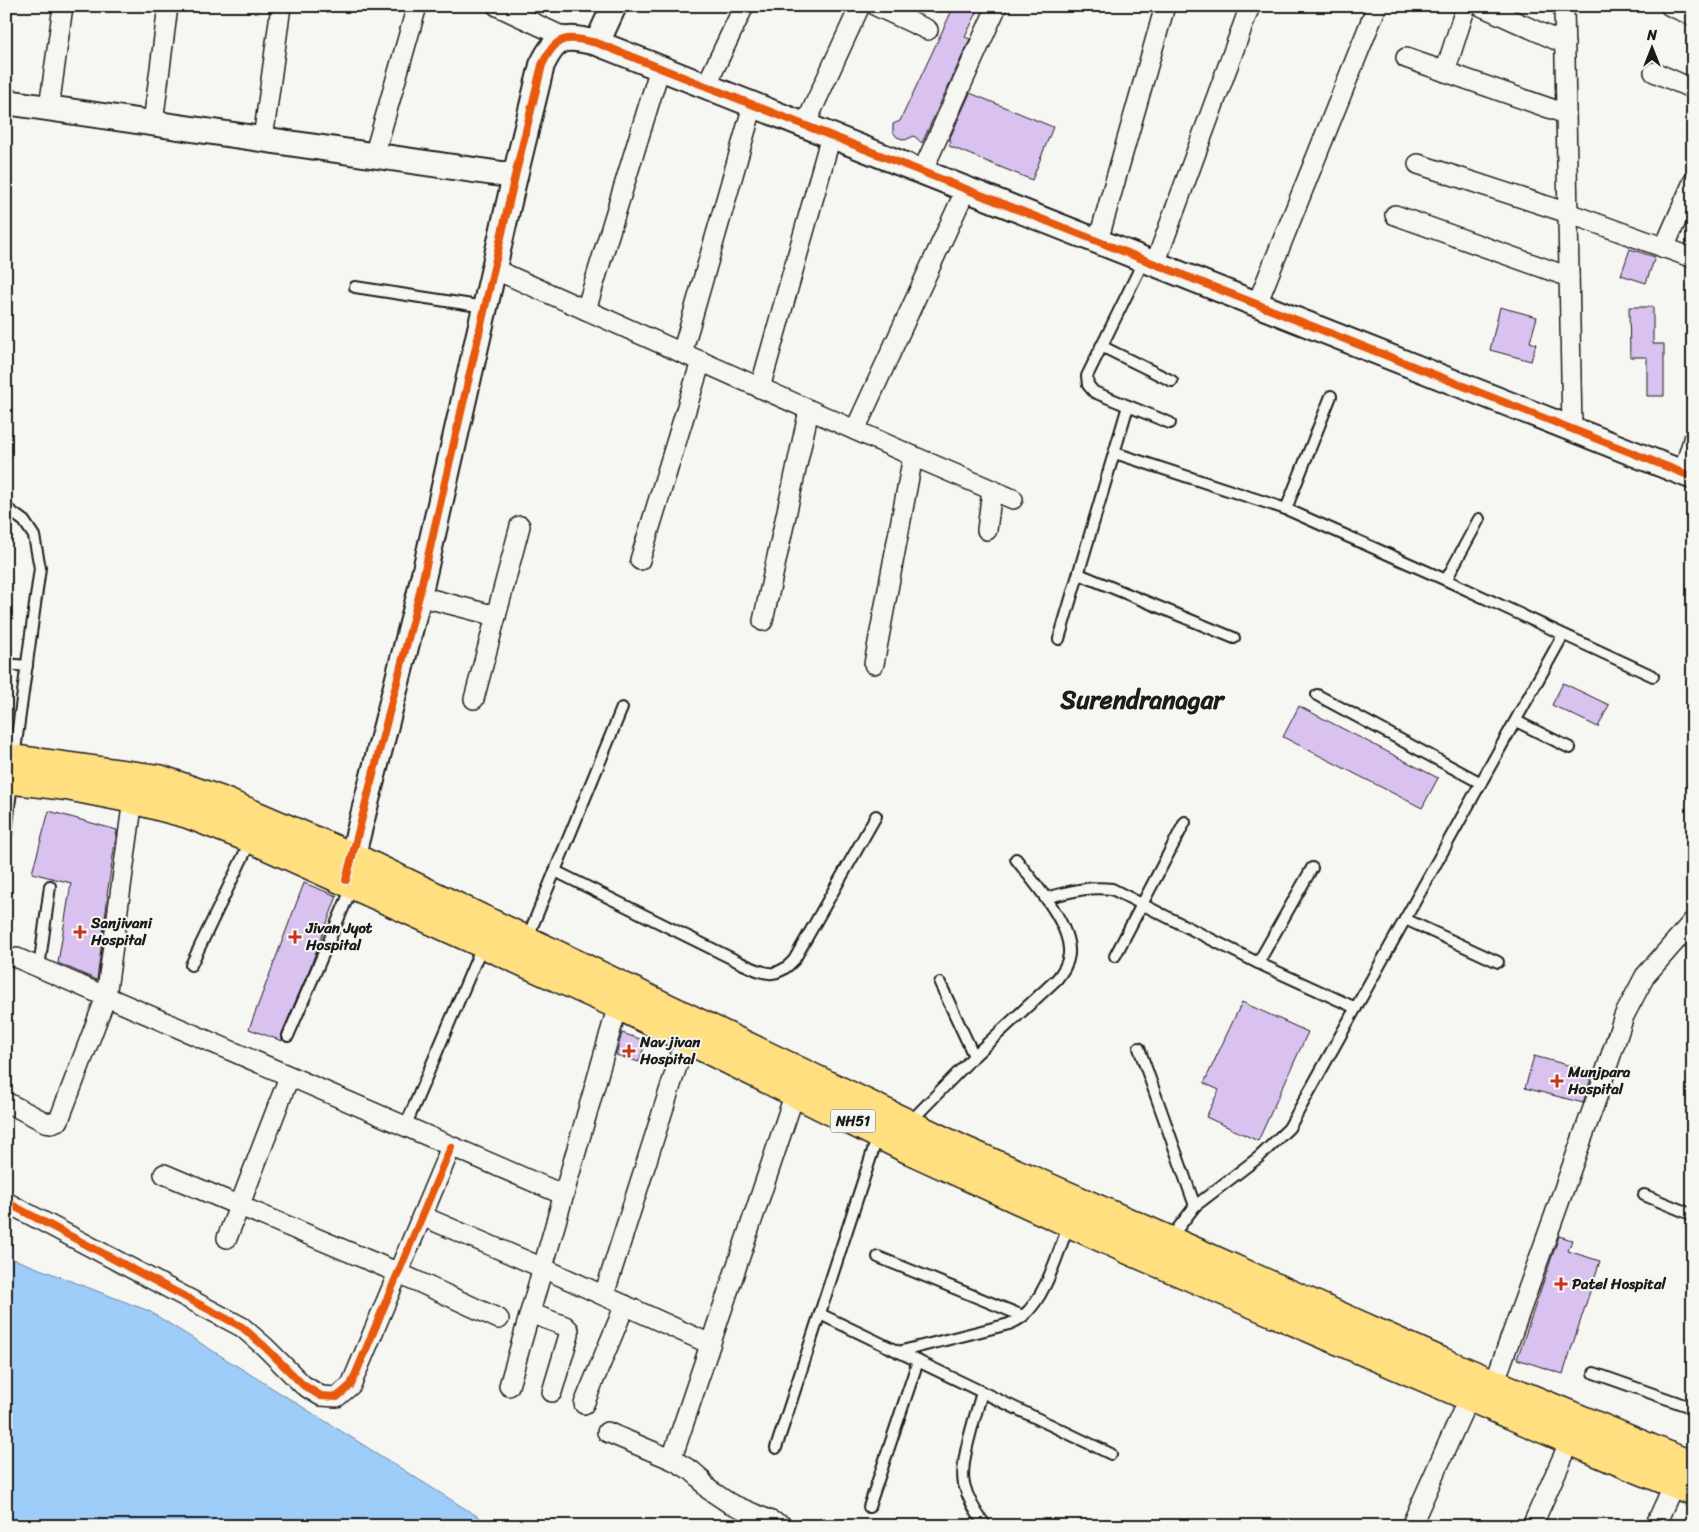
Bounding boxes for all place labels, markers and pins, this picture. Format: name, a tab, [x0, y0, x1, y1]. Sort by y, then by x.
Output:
place label: Sanjivani Hospital	[90, 910, 153, 953]
place label: Jivan Jyot Hospital	[305, 915, 373, 958]
marker: Sanjivani Hospital	[73, 925, 87, 939]
marker: Jivan Jyot Hospital	[288, 930, 302, 944]
place label: Nav jivan Hospital	[639, 1029, 701, 1072]
marker: Nav jivan Hospital	[622, 1044, 636, 1058]
place label: Munjpara Hospital	[1567, 1059, 1631, 1102]
marker: Munjpara Hospital	[1550, 1074, 1564, 1088]
place label: Patel Hospital	[1572, 1271, 1666, 1297]
marker: Patel Hospital	[1554, 1277, 1568, 1291]

